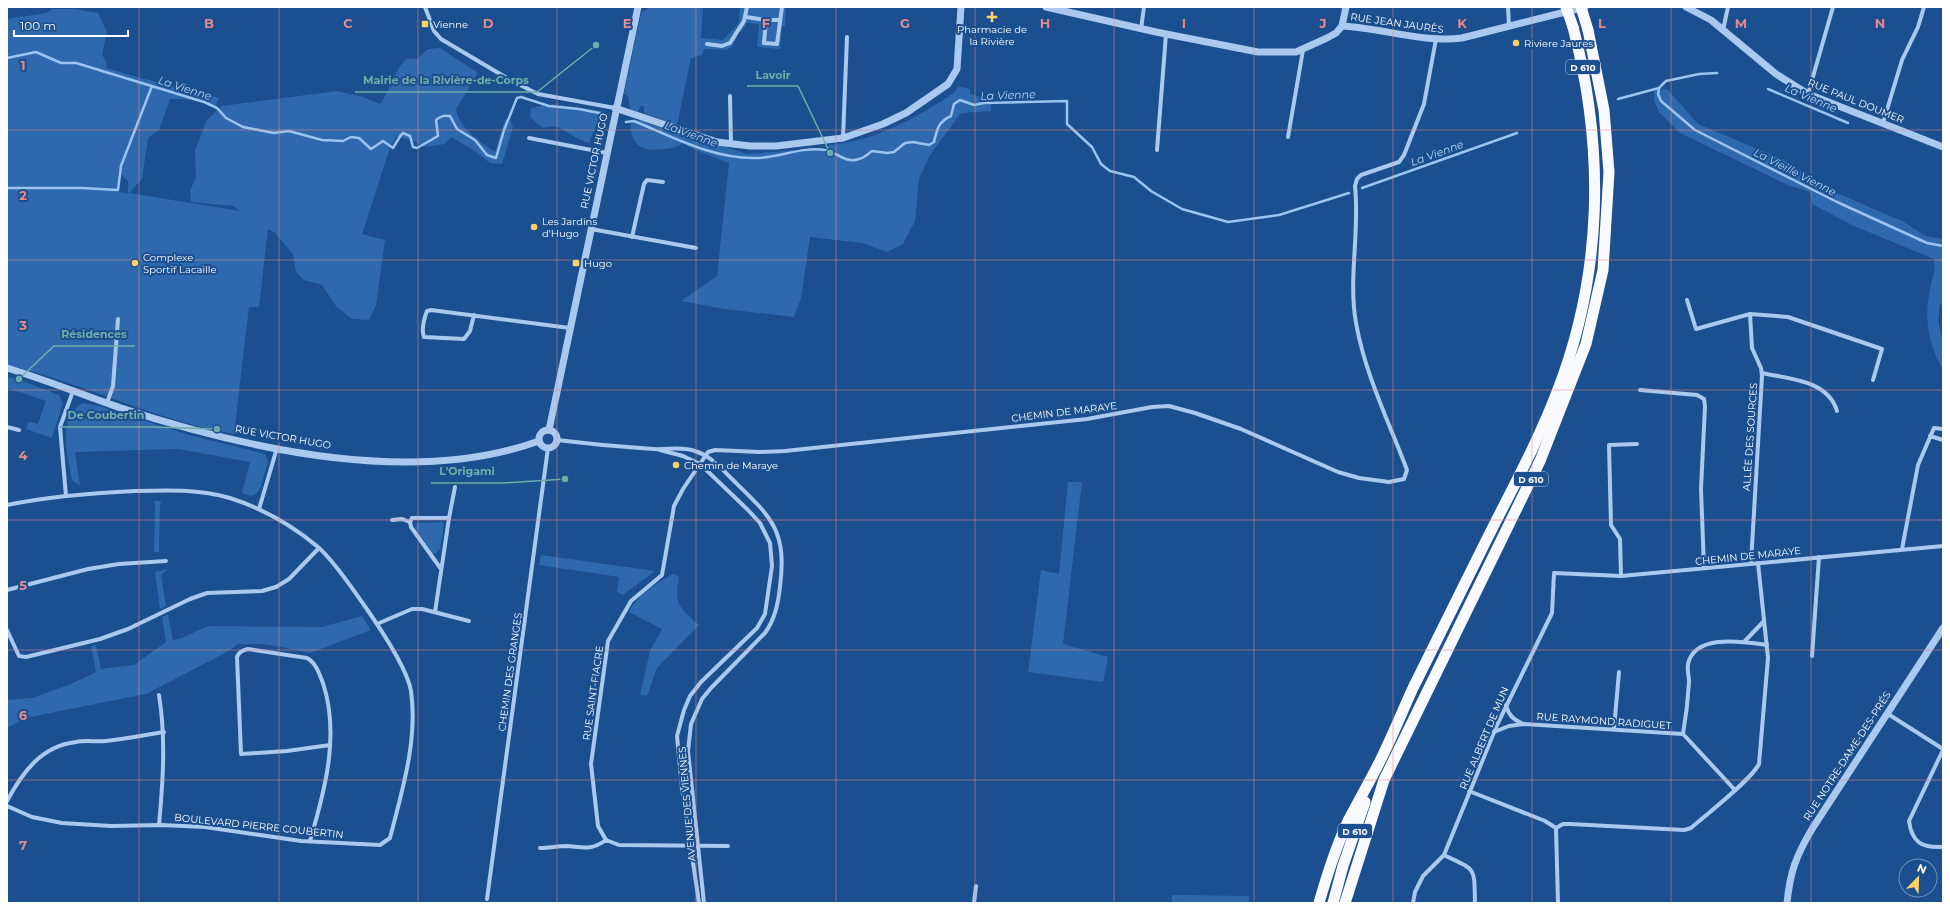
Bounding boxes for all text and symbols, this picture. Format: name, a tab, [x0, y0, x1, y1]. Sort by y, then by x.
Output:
street label: RUE JEAN JAURÈS	[1350, 10, 1444, 36]
scale bar	[14, 12, 128, 38]
marker: Pharmacie de la Rivière	[987, 12, 997, 22]
text: B	[204, 15, 214, 31]
text: C	[343, 15, 353, 31]
text: D	[483, 15, 494, 31]
text: E	[623, 15, 632, 31]
text: F	[762, 15, 770, 31]
text: G	[900, 15, 910, 31]
text: H	[1040, 15, 1050, 31]
text: I	[1182, 15, 1186, 31]
text: J	[1318, 15, 1327, 31]
text: K	[1457, 15, 1467, 31]
text: L	[1598, 15, 1606, 31]
text: M	[1735, 15, 1747, 31]
text: N	[1875, 15, 1885, 31]
text: 100 m	[20, 18, 56, 33]
place label: Vienne	[433, 18, 468, 31]
marker: Vienne	[420, 19, 430, 29]
place label: Pharmacie de la Rivière	[957, 23, 1027, 48]
place label: Riviere Jaures	[1524, 37, 1593, 50]
marker: Riviere Jaures	[1511, 38, 1521, 48]
text: 1	[20, 57, 26, 73]
road number: D 610	[1566, 60, 1600, 74]
callout: Lavoir	[747, 63, 798, 86]
text: Lavoir	[755, 68, 791, 82]
callout: Mairie de la Rivière-de-Corps	[355, 69, 537, 92]
water label: La Vienne	[157, 73, 214, 103]
text: Mairie de la Rivière-de-Corps	[363, 73, 529, 87]
street label: RUE PAUL DOUMER	[1806, 76, 1906, 126]
water label: La Vienne	[1783, 81, 1840, 115]
water label: La Vienne	[980, 87, 1036, 103]
street label: RUE VICTOR HUGO	[578, 112, 610, 210]
water label: La Vienne	[663, 118, 720, 150]
water label: La Vienne	[1409, 137, 1466, 169]
water label: La Vieille Vienne	[1751, 145, 1839, 199]
text: 2	[19, 187, 27, 203]
place label: Les Jardins d'Hugo	[542, 215, 597, 240]
marker: Les Jardins d'Hugo	[529, 222, 539, 232]
place label: Complexe Sportif Lacaille	[143, 251, 217, 276]
place label: Hugo	[584, 257, 612, 270]
marker: Complexe Sportif Lacaille	[130, 258, 140, 268]
marker: Hugo	[571, 258, 581, 268]
text: 3	[18, 317, 27, 333]
callout: Résidences	[54, 323, 135, 346]
text: Résidences	[61, 327, 127, 341]
street label: ALLÉE DES SOURCES	[1740, 383, 1760, 491]
street label: CHEMIN DE MARAYE	[1010, 399, 1118, 425]
callout: De Coubertin	[59, 404, 152, 427]
text: De Coubertin	[68, 408, 144, 422]
street label: RUE VICTOR HUGO	[234, 422, 332, 452]
text: 4	[19, 447, 28, 463]
place label: Chemin de Maraye	[684, 459, 778, 472]
callout: L'Origami	[431, 460, 503, 483]
marker: Chemin de Maraye	[671, 460, 681, 470]
text: L'Origami	[439, 464, 495, 478]
road number: D 610	[1514, 472, 1548, 486]
street label: CHEMIN DE MARAYE	[1694, 544, 1802, 568]
text: 5	[19, 577, 27, 593]
street label: CHEMIN DES GRANGES	[495, 612, 525, 732]
street label: RUE SAINT-FIACRE	[580, 644, 606, 741]
street label: RUE ALBERT DE MUN	[1456, 685, 1512, 791]
street label: RUE NOTRE-DAME-DES-PRÉS	[1800, 689, 1894, 823]
text: 6	[19, 707, 28, 723]
street label: RUE RAYMOND RADIGUET	[1536, 710, 1672, 732]
street label: AVENUE DES VIENNES	[676, 746, 698, 862]
street label: BOULEVARD PIERRE COUBERTIN	[174, 811, 344, 841]
road number: D 610	[1338, 824, 1372, 838]
text: 7	[19, 837, 27, 853]
north arrow	[1898, 858, 1938, 898]
text: N	[1915, 861, 1929, 877]

